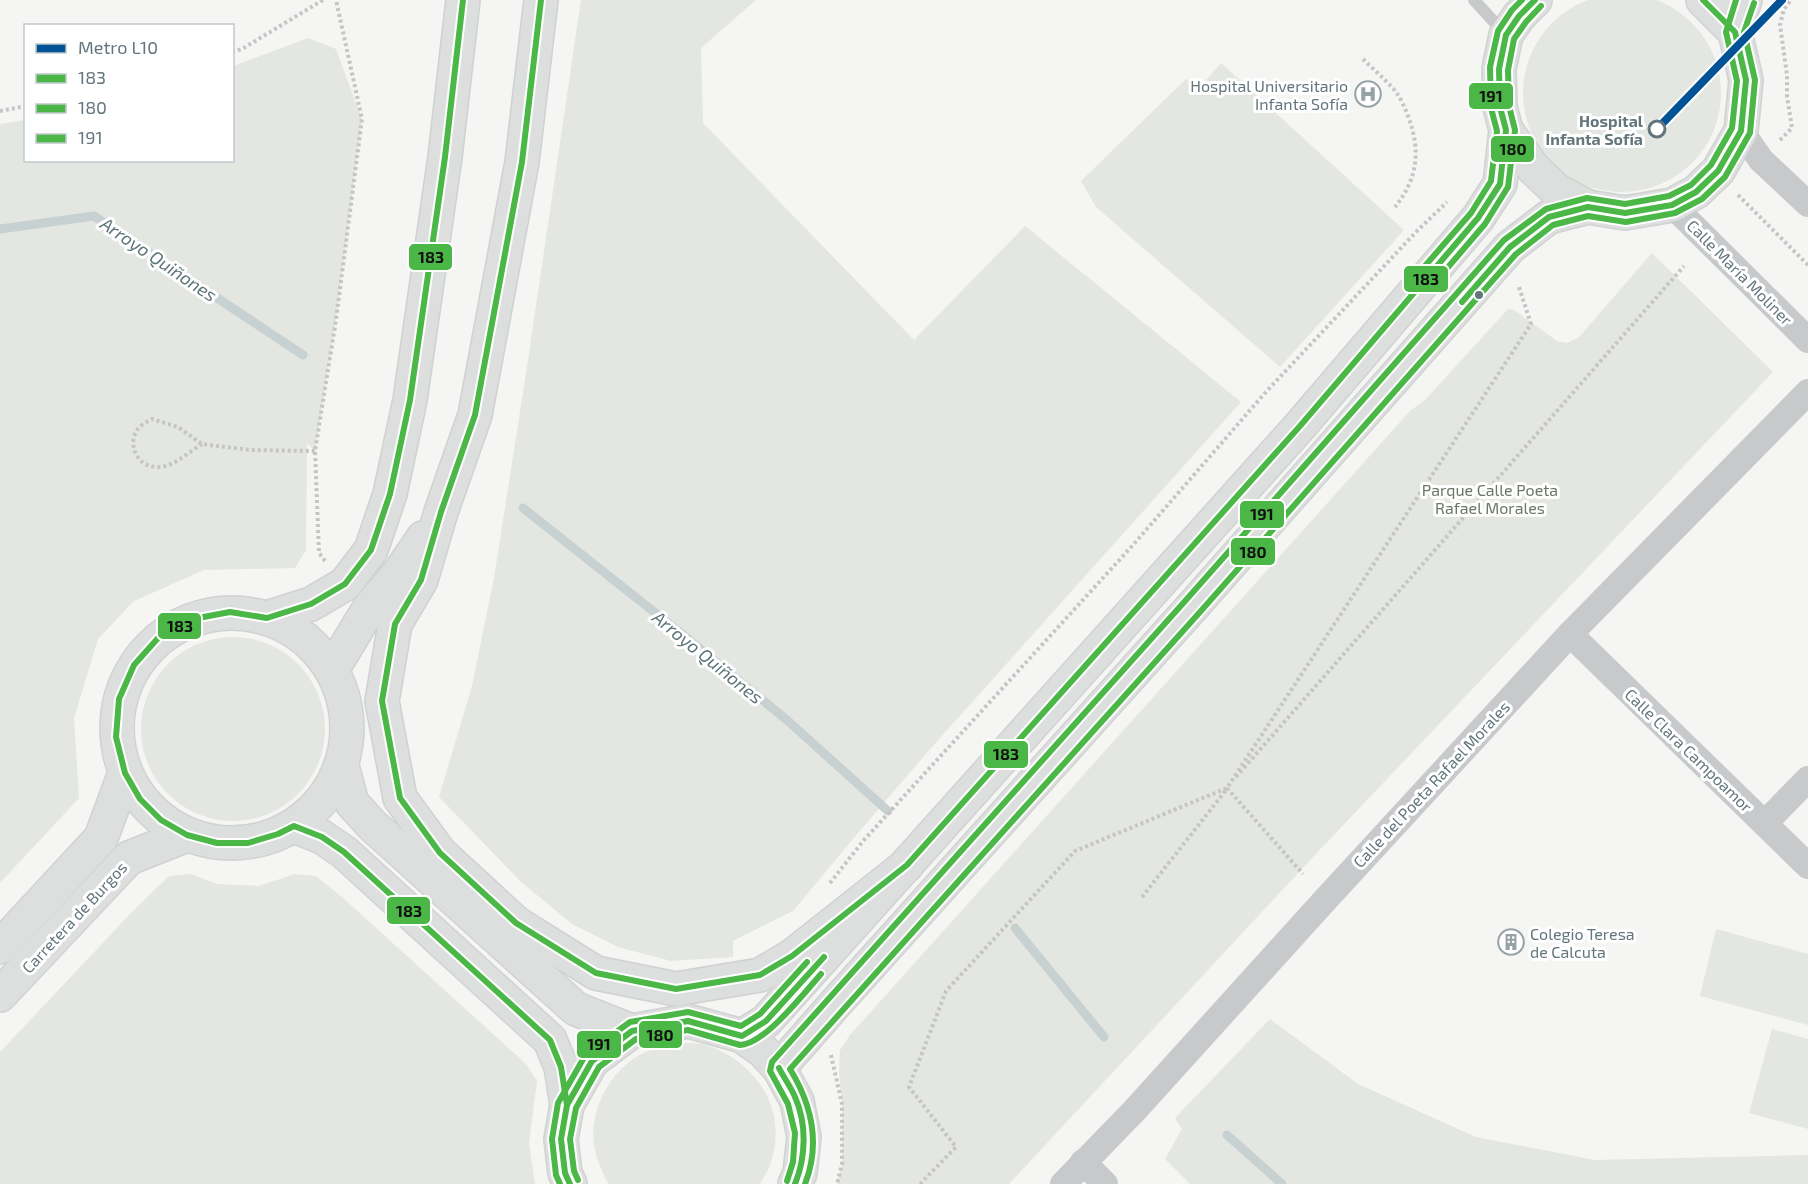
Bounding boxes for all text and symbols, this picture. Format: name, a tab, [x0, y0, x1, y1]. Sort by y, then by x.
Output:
legend	[24, 24, 234, 162]
text: Metro L10	[78, 36, 158, 58]
text: 183	[78, 66, 106, 88]
place label: Hospital Universitario Infanta Sofía	[1190, 76, 1348, 113]
hospital icon: Hospital Universitario Infanta Sofía	[1353, 79, 1383, 109]
line badge: 191	[1468, 82, 1514, 110]
text: 191	[1479, 86, 1503, 105]
text: 180	[78, 96, 107, 118]
place label: Hospital Infanta Sofía	[1546, 111, 1644, 148]
marker: Hospital Infanta Sofía	[1648, 120, 1666, 138]
text: 191	[78, 126, 103, 148]
line badge: 180	[1490, 135, 1535, 163]
text: 180	[1500, 139, 1526, 158]
water label: Arroyo Quiñones	[96, 211, 221, 306]
street label: Calle María Moliner	[1683, 215, 1797, 329]
line badge: 183	[408, 243, 453, 271]
text: 183	[418, 247, 444, 266]
line badge: 183	[1403, 265, 1449, 293]
text: 183	[1413, 269, 1439, 288]
unlabelled marker	[1473, 289, 1485, 301]
park label: Parque Calle Poeta Rafael Morales	[1422, 480, 1558, 517]
line badge: 191	[1239, 500, 1285, 529]
text: 191	[1250, 504, 1274, 523]
line badge: 180	[1230, 537, 1276, 566]
text: 180	[1240, 542, 1266, 561]
water label: Arroyo Quiñones	[648, 605, 768, 708]
line badge: 183	[157, 612, 202, 640]
text: 183	[167, 616, 193, 635]
street label: Calle Clara Campoamor	[1621, 684, 1757, 816]
street label: Calle del Poeta Rafael Morales	[1349, 697, 1513, 871]
line badge: 183	[983, 740, 1029, 769]
text: 183	[993, 744, 1019, 763]
street label: Carretera de Burgos	[17, 857, 131, 977]
line badge: 183	[386, 896, 431, 925]
text: 183	[396, 901, 422, 920]
place label: Colegio Teresa de Calcuta	[1530, 924, 1635, 961]
building icon: Colegio Teresa de Calcuta	[1496, 927, 1526, 957]
line badge: 180	[638, 1020, 683, 1049]
text: 180	[647, 1025, 673, 1044]
line badge: 191	[576, 1030, 622, 1059]
text: 191	[587, 1034, 611, 1053]

